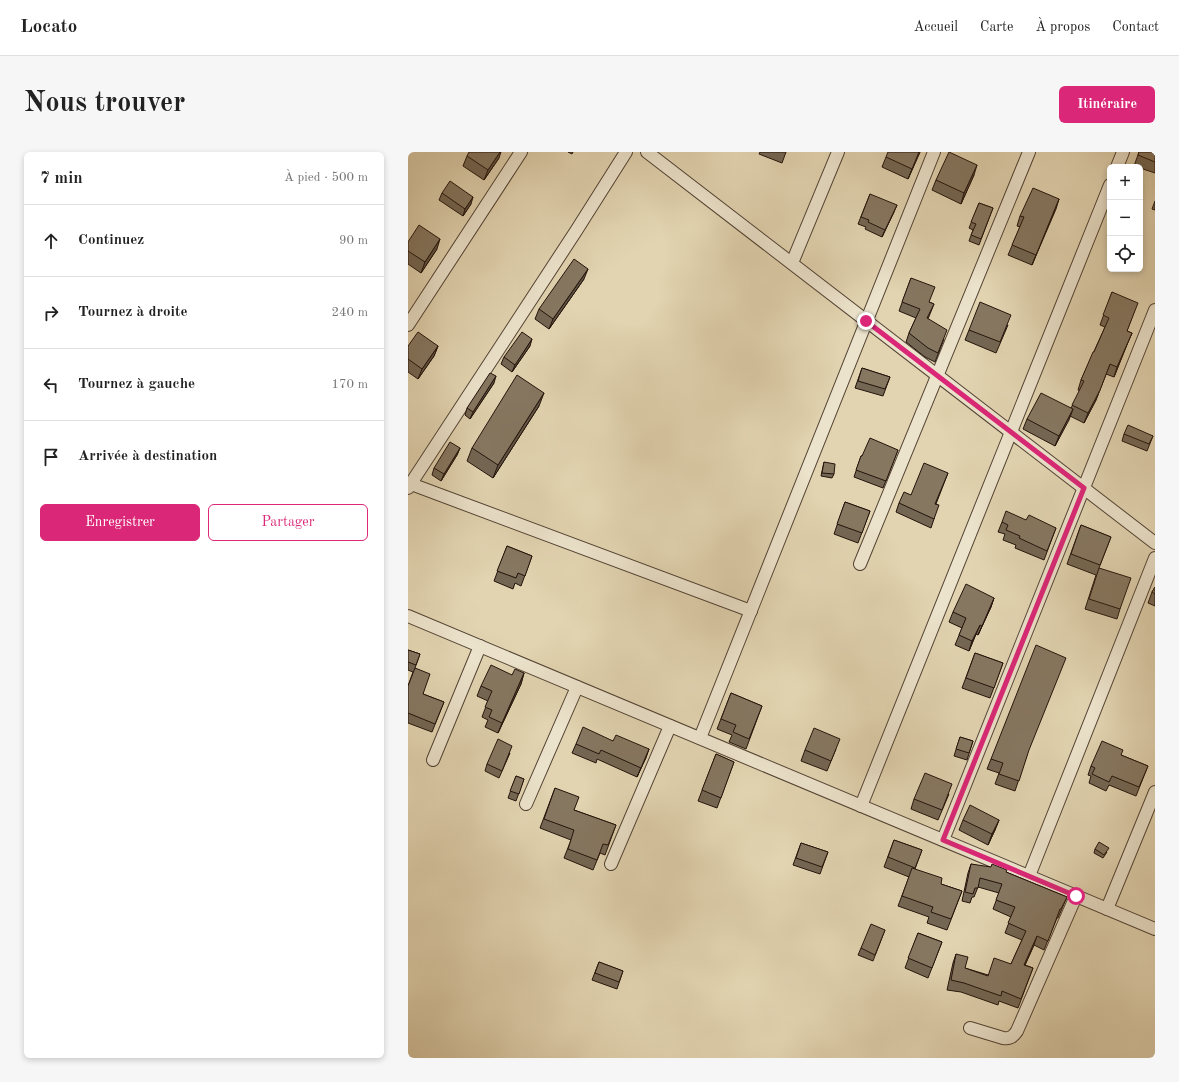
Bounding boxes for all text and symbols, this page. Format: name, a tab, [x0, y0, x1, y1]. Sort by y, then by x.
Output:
text: Locato	[20, 18, 77, 37]
text: Accueil	[914, 20, 958, 34]
text: Carte	[980, 20, 1013, 34]
text: À propos	[1035, 20, 1090, 34]
text: Contact	[1112, 20, 1159, 34]
button: Itinéraire	[1059, 86, 1155, 123]
text: Nous trouver	[24, 90, 185, 118]
map controls	[1107, 164, 1143, 272]
button: +	[1107, 164, 1143, 200]
text: 7 min	[40, 170, 83, 187]
text: À pied · 500 m	[284, 171, 368, 184]
button: −	[1107, 200, 1143, 236]
icon: ahead	[40, 230, 62, 252]
text: Continuez	[78, 233, 144, 248]
text: 90 m	[339, 234, 368, 247]
button: locate	[1107, 236, 1143, 272]
icon: right	[40, 302, 62, 324]
text: Tournez à droite	[78, 305, 188, 320]
text: 240 m	[331, 306, 368, 319]
route end	[857, 312, 875, 330]
icon: left	[40, 374, 62, 396]
text: Tournez à gauche	[78, 377, 195, 392]
text: 170 m	[331, 378, 368, 391]
icon: arrive	[40, 446, 62, 468]
text: Arrivée à destination	[78, 449, 217, 464]
button: Enregistrer	[40, 504, 200, 541]
button: Partager	[208, 504, 368, 541]
route start	[1067, 887, 1085, 905]

